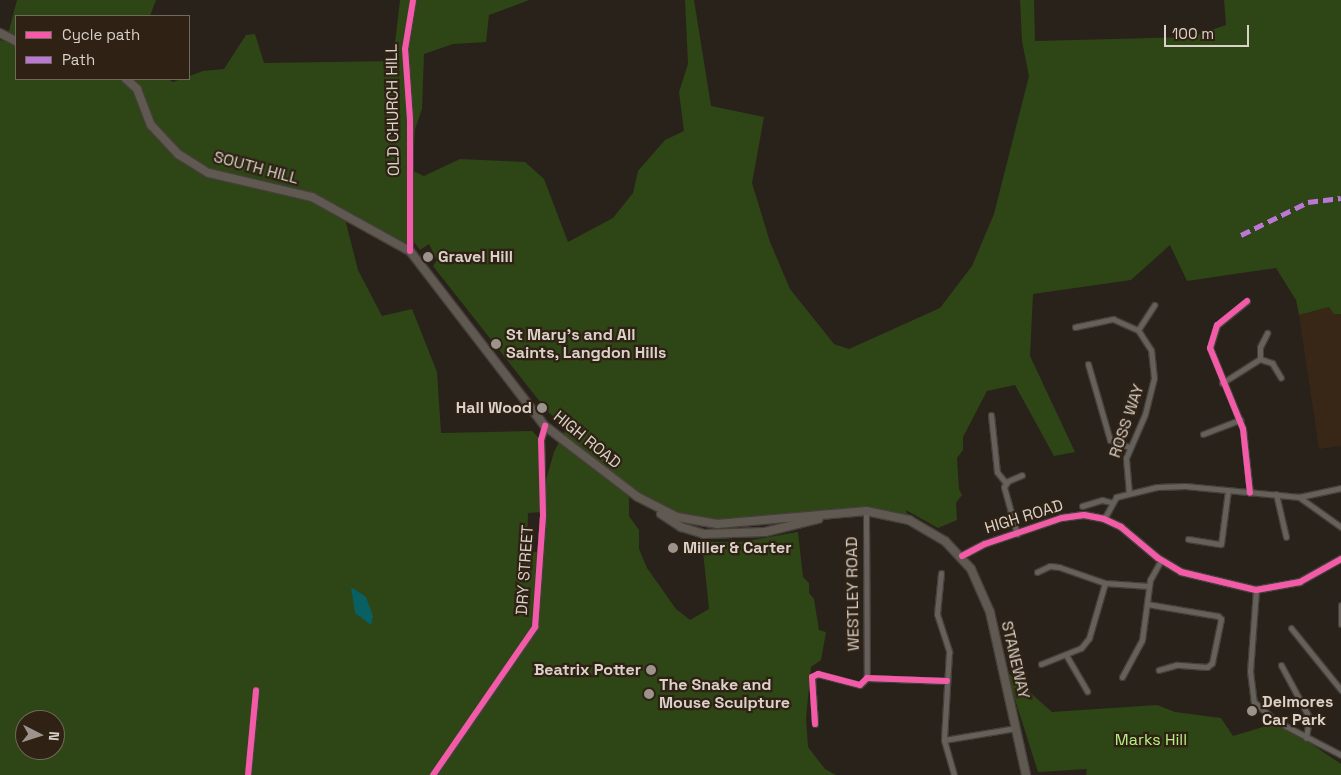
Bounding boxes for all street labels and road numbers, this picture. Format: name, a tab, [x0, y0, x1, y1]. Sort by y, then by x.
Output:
street label: OLD CHURCH HILL	[382, 44, 404, 176]
street label: SOUTH HILL	[211, 147, 301, 189]
street label: ROSS WAY	[1105, 382, 1149, 460]
street label: HIGH ROAD	[550, 407, 624, 473]
street label: HIGH ROAD	[983, 496, 1065, 538]
street label: DRY STREET	[512, 524, 538, 616]
street label: WESTLEY ROAD	[842, 536, 864, 652]
street label: STANEWAY	[997, 619, 1033, 701]

